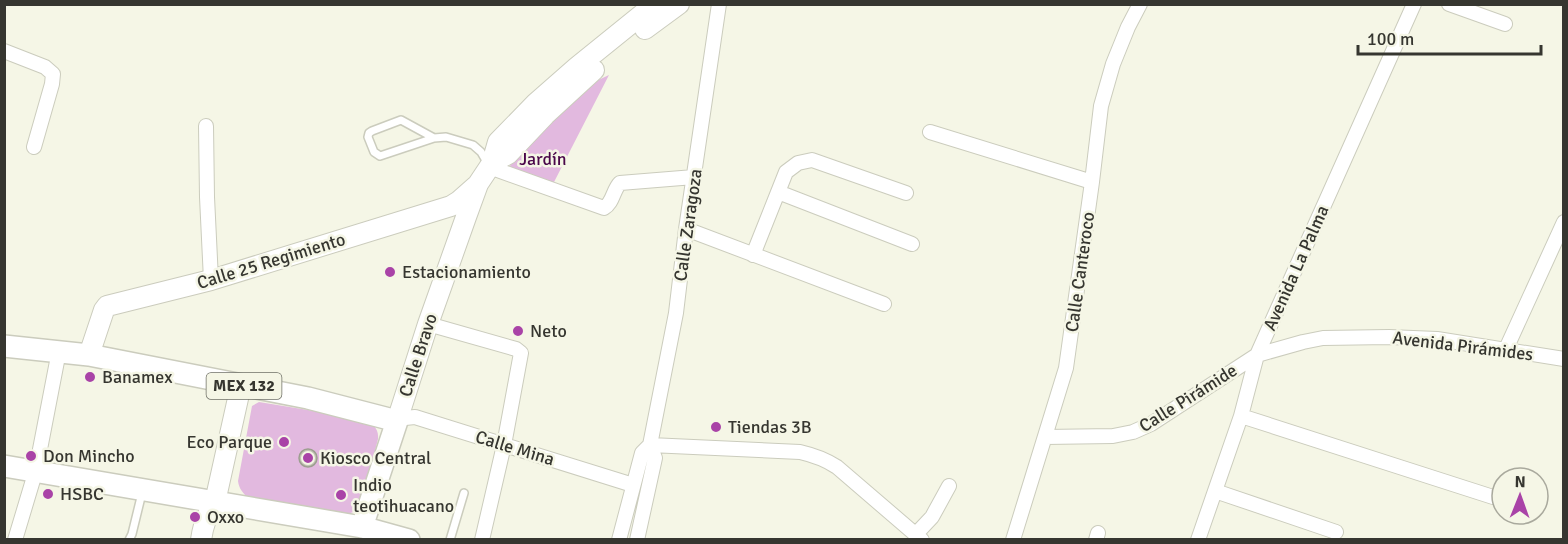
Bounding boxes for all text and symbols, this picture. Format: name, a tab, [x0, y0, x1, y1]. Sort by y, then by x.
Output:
scale bar	[1358, 18, 1541, 56]
text: 100 m	[1367, 28, 1414, 50]
park label: Jardín	[519, 148, 567, 170]
street label: Calle Zaragoza	[669, 167, 707, 283]
street label: Avenida La Palma	[1258, 202, 1334, 334]
street label: Calle Canteroco	[1061, 210, 1099, 334]
street label: Calle 25 Regimiento	[194, 228, 348, 294]
place label: Estacionamiento	[402, 261, 531, 283]
marker: Estacionamiento	[383, 265, 397, 279]
street label: Calle Bravo	[394, 311, 442, 399]
place label: Neto	[530, 320, 567, 342]
marker: Neto	[511, 324, 525, 338]
street label: Avenida Pirámides	[1391, 326, 1535, 366]
street label: Calle Pirámide	[1135, 359, 1241, 437]
place label: Banamex	[102, 366, 173, 388]
marker: Banamex	[83, 370, 97, 384]
road number: MEX 132	[206, 373, 282, 399]
place label: Tiendas 3B	[728, 416, 812, 438]
marker: Tiendas 3B	[709, 420, 723, 434]
street label: Calle Mina	[473, 426, 557, 470]
place label: Eco Parque	[187, 431, 272, 453]
marker: Eco Parque	[277, 435, 291, 449]
place label: Don Mincho	[43, 445, 135, 467]
place label: Kiosco Central	[320, 447, 431, 469]
marker: Don Mincho	[24, 449, 38, 463]
marker: Kiosco Central	[301, 451, 315, 465]
north arrow	[1490, 466, 1550, 526]
text: N	[1515, 472, 1526, 492]
place label: Indio teotihuacano	[353, 474, 454, 517]
place label: HSBC	[60, 483, 104, 505]
marker: HSBC	[41, 487, 55, 501]
marker: Indio teotihuacano	[334, 488, 348, 502]
place label: Oxxo	[207, 506, 244, 528]
marker: Oxxo	[188, 510, 202, 524]

